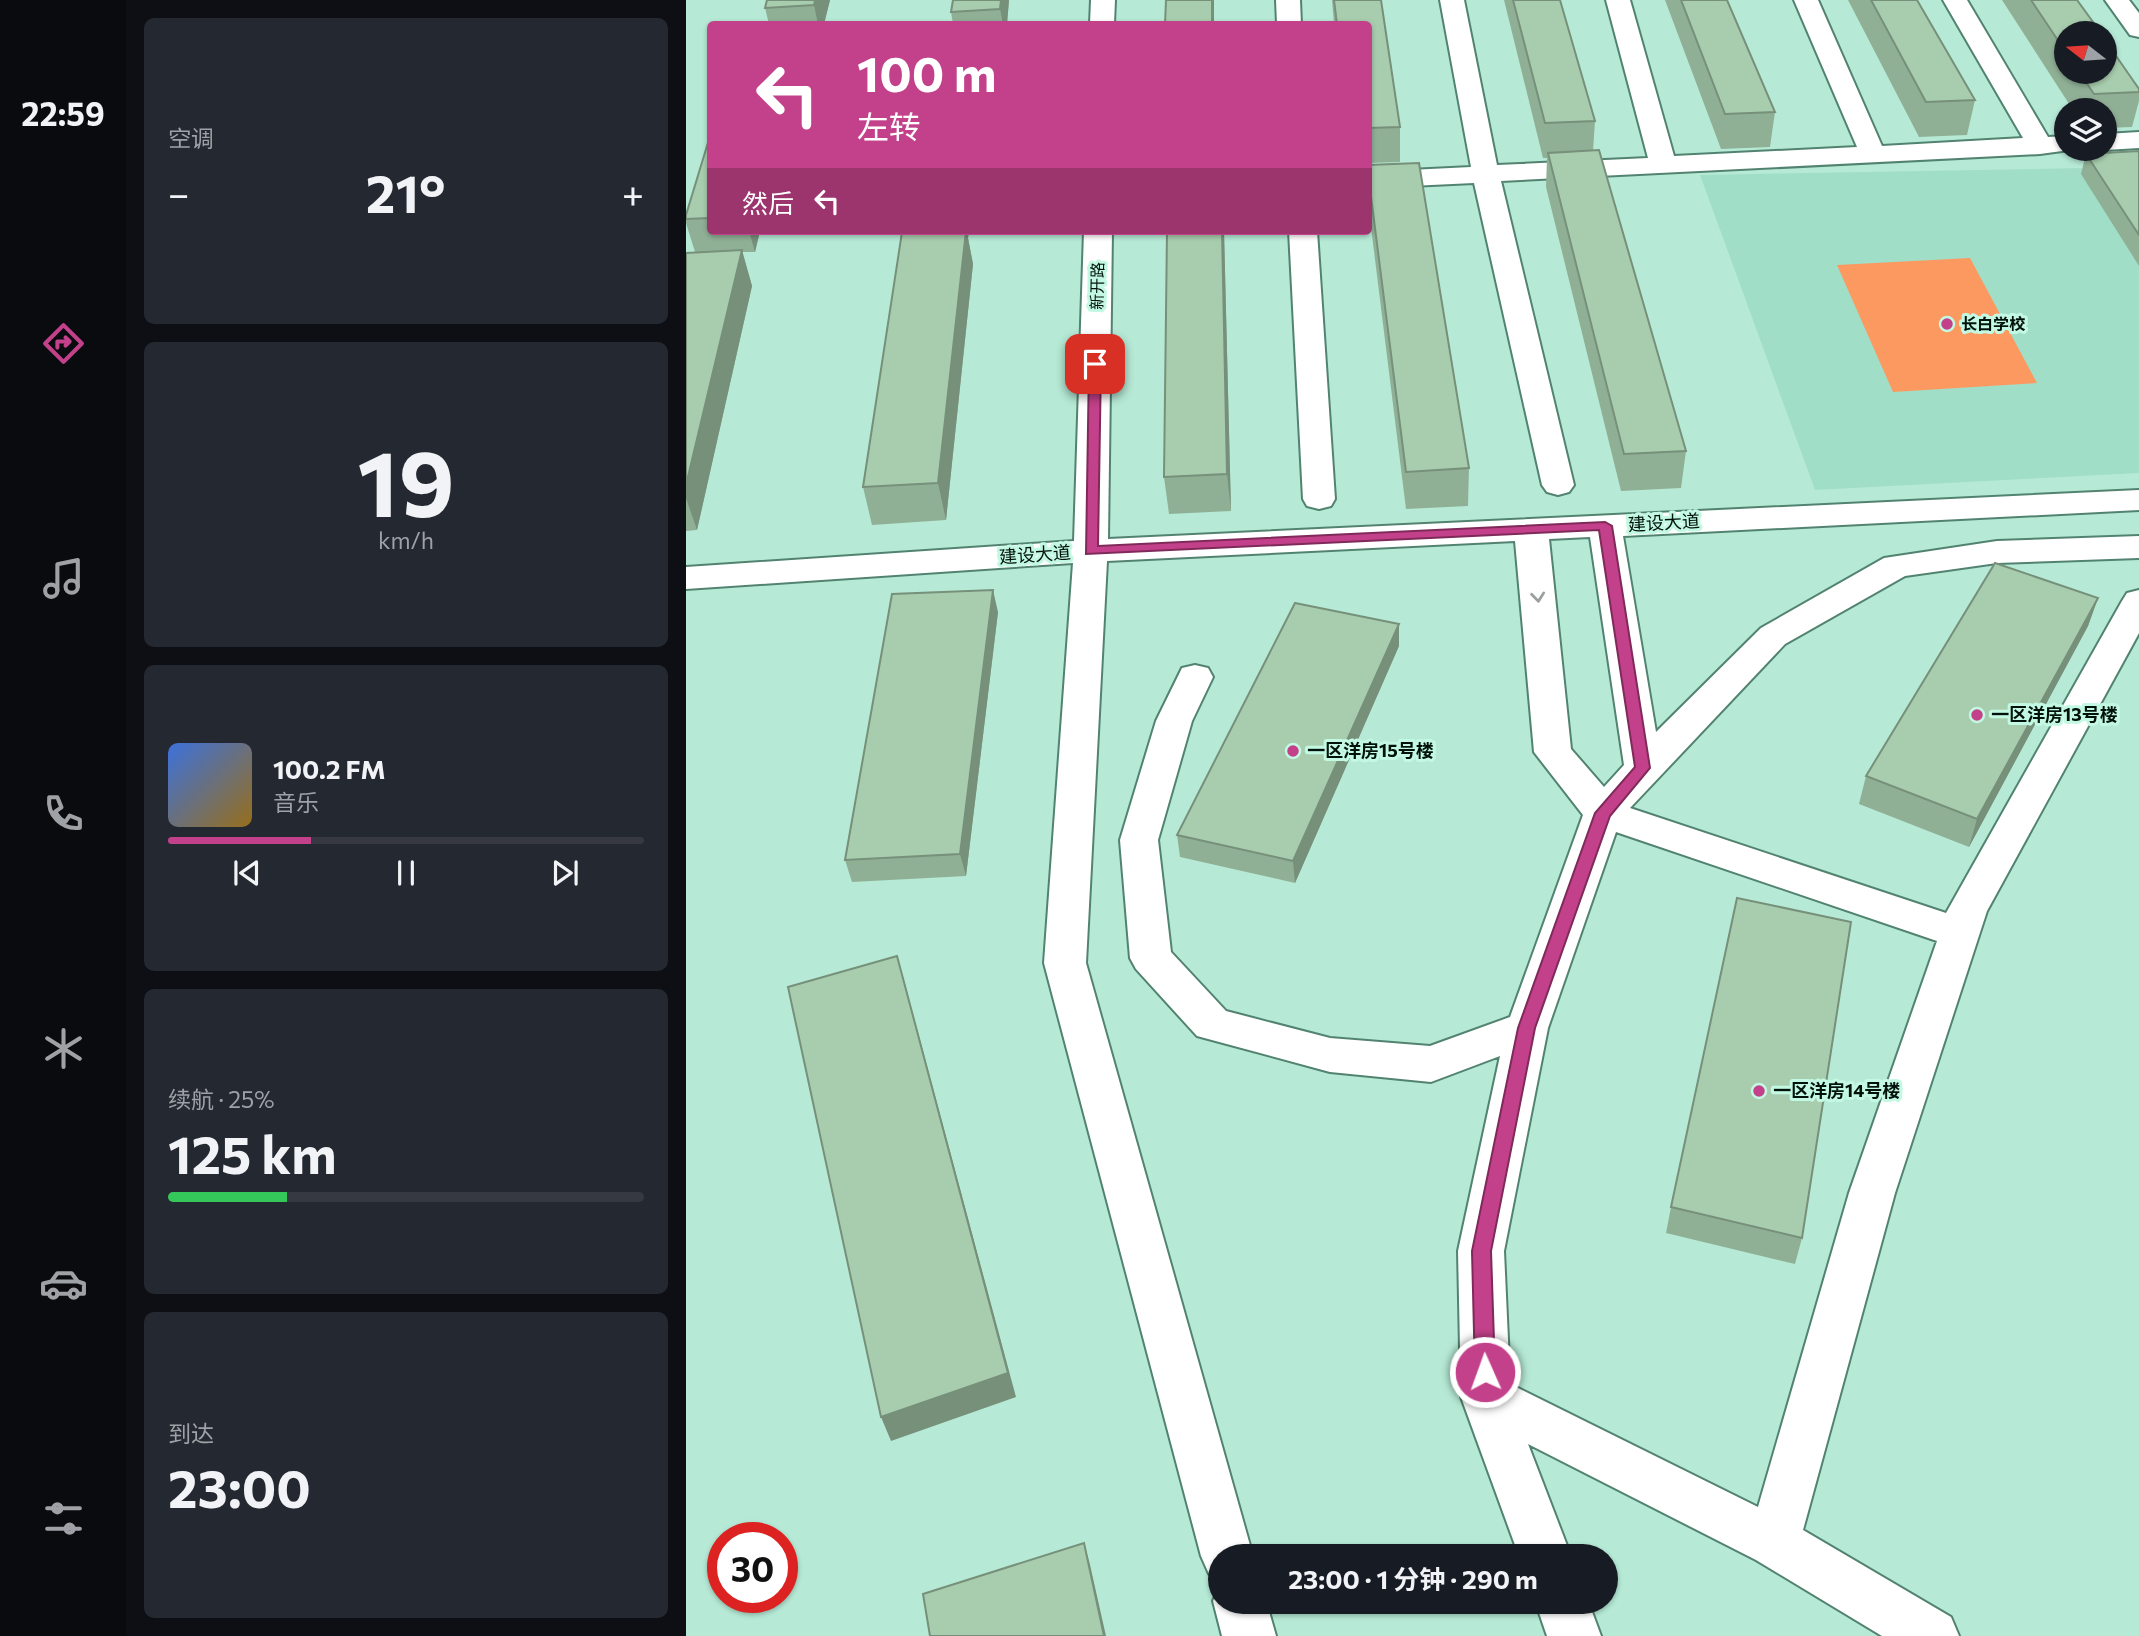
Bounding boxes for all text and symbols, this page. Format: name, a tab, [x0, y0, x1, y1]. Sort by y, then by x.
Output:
north arrow	[2054, 21, 2118, 84]
map controls	[2054, 21, 2117, 161]
text: 100 m	[857, 42, 996, 102]
icon: left	[742, 49, 833, 140]
text: 22:59	[21, 93, 105, 133]
button: layers	[2054, 98, 2117, 161]
text: 左转	[857, 106, 921, 146]
text: 空调	[168, 124, 214, 152]
text: 21°	[366, 160, 445, 224]
text: −	[168, 169, 190, 216]
text: +	[622, 169, 644, 216]
icon: left	[808, 182, 846, 220]
text: 然后	[742, 187, 794, 218]
street label: 新开路	[1087, 262, 1106, 310]
place label: 长白学校	[1961, 314, 2026, 333]
marker: 长白学校	[1939, 316, 1955, 332]
icon: directions	[39, 319, 88, 368]
pin	[1065, 334, 1125, 394]
icon: arrive	[1076, 345, 1114, 383]
text: 19	[357, 424, 455, 536]
street label: 建设大道	[1627, 509, 1700, 535]
text: km/h	[378, 526, 434, 554]
street label: 建设大道	[998, 541, 1072, 567]
icon: music	[39, 554, 88, 603]
one-way arrow	[1530, 591, 1545, 603]
place label: 一区洋房13号楼	[1991, 703, 2118, 725]
marker: 一区洋房13号楼	[1969, 707, 1985, 723]
place label: 一区洋房15号楼	[1307, 739, 1434, 761]
marker: 一区洋房15号楼	[1285, 743, 1301, 759]
text: 100.2 FM	[273, 753, 386, 784]
text: 音乐	[273, 788, 319, 816]
icon: phone	[39, 789, 88, 838]
icon: previous	[228, 854, 266, 892]
icon: pause	[387, 854, 425, 892]
icon: next	[546, 854, 584, 892]
icon: climate	[39, 1024, 88, 1073]
place label: 一区洋房14号楼	[1773, 1079, 1900, 1101]
marker: 一区洋房14号楼	[1751, 1083, 1767, 1099]
text: 续航 · 25%	[168, 1085, 274, 1113]
text: 125 km	[168, 1121, 337, 1185]
icon: car	[39, 1259, 88, 1308]
position arrow	[1448, 1335, 1522, 1409]
text: 到达	[168, 1419, 214, 1447]
text: 23:00	[168, 1455, 311, 1519]
icon: filters	[39, 1494, 88, 1543]
speed limit sign: 30	[707, 1522, 798, 1613]
text: 23:00 · 1 分钟 · 290 m	[1288, 1563, 1538, 1594]

